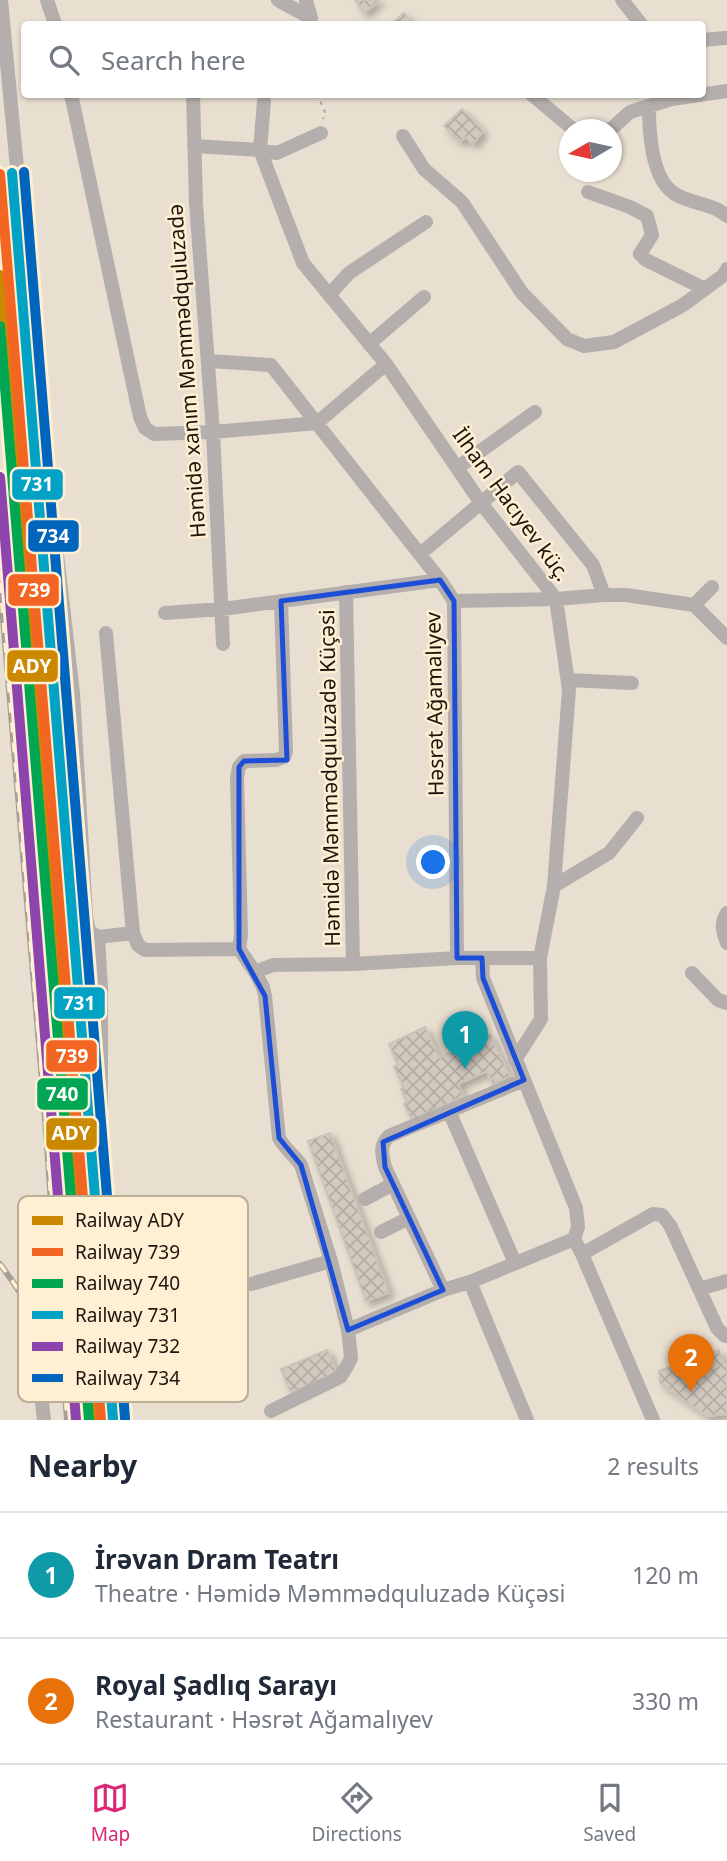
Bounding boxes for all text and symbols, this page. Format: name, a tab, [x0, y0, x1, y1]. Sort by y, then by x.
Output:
search box	[21, 21, 706, 98]
icon: search	[45, 41, 83, 79]
text: Search here	[101, 42, 246, 78]
north arrow	[559, 119, 622, 182]
street label: Həmidə xanım Məmmədquluzadə	[160, 203, 212, 539]
street label: İlham Hacıyev küç.	[447, 422, 577, 586]
line badge: 731	[11, 468, 64, 501]
text: 731	[21, 471, 53, 497]
line badge: 734	[27, 519, 80, 553]
text: 734	[37, 523, 69, 549]
line badge: 739	[7, 573, 60, 607]
text: 739	[18, 577, 50, 603]
street label: Həmidə Məmmədquluzadə Küçəsi	[312, 609, 346, 947]
street label: Həsrət Ağamalıyev	[418, 611, 450, 796]
line badge: ADY	[6, 649, 59, 683]
text: ADY	[13, 653, 51, 679]
your location	[416, 845, 450, 879]
line badge: 731	[53, 986, 106, 1020]
text: 731	[63, 990, 95, 1016]
pin: 1	[442, 1011, 488, 1069]
line badge: 739	[45, 1039, 98, 1073]
text: 739	[56, 1043, 88, 1069]
line badge: 740	[36, 1077, 89, 1111]
text: 740	[46, 1081, 78, 1107]
line badge: ADY	[45, 1117, 98, 1151]
text: ADY	[52, 1120, 90, 1146]
legend	[18, 1196, 248, 1402]
text: Railway ADY	[75, 1207, 184, 1233]
text: Railway 739	[75, 1239, 180, 1265]
text: Railway 740	[75, 1270, 180, 1296]
text: Railway 731	[75, 1302, 180, 1328]
text: Railway 732	[75, 1333, 180, 1359]
pin: 2	[668, 1334, 714, 1392]
text: Railway 734	[75, 1365, 180, 1391]
text: Nearby	[28, 1445, 137, 1486]
text: 2 results	[607, 1450, 699, 1482]
text: İrəvan Dram Teatrı	[95, 1541, 339, 1577]
text: 1	[44, 1559, 58, 1591]
text: 120 m	[632, 1559, 699, 1591]
text: Theatre · Həmidə Məmmədquluzadə Küçəsi	[95, 1577, 566, 1609]
text: Royal Şadlıq Sarayı	[95, 1667, 337, 1703]
text: 2	[44, 1685, 58, 1717]
text: 330 m	[632, 1685, 699, 1717]
text: Restaurant · Həsrət Ağamalıyev	[95, 1703, 433, 1735]
tab: Map	[91, 1779, 130, 1847]
tab: Directions	[312, 1779, 402, 1847]
tab: Saved	[583, 1779, 636, 1847]

